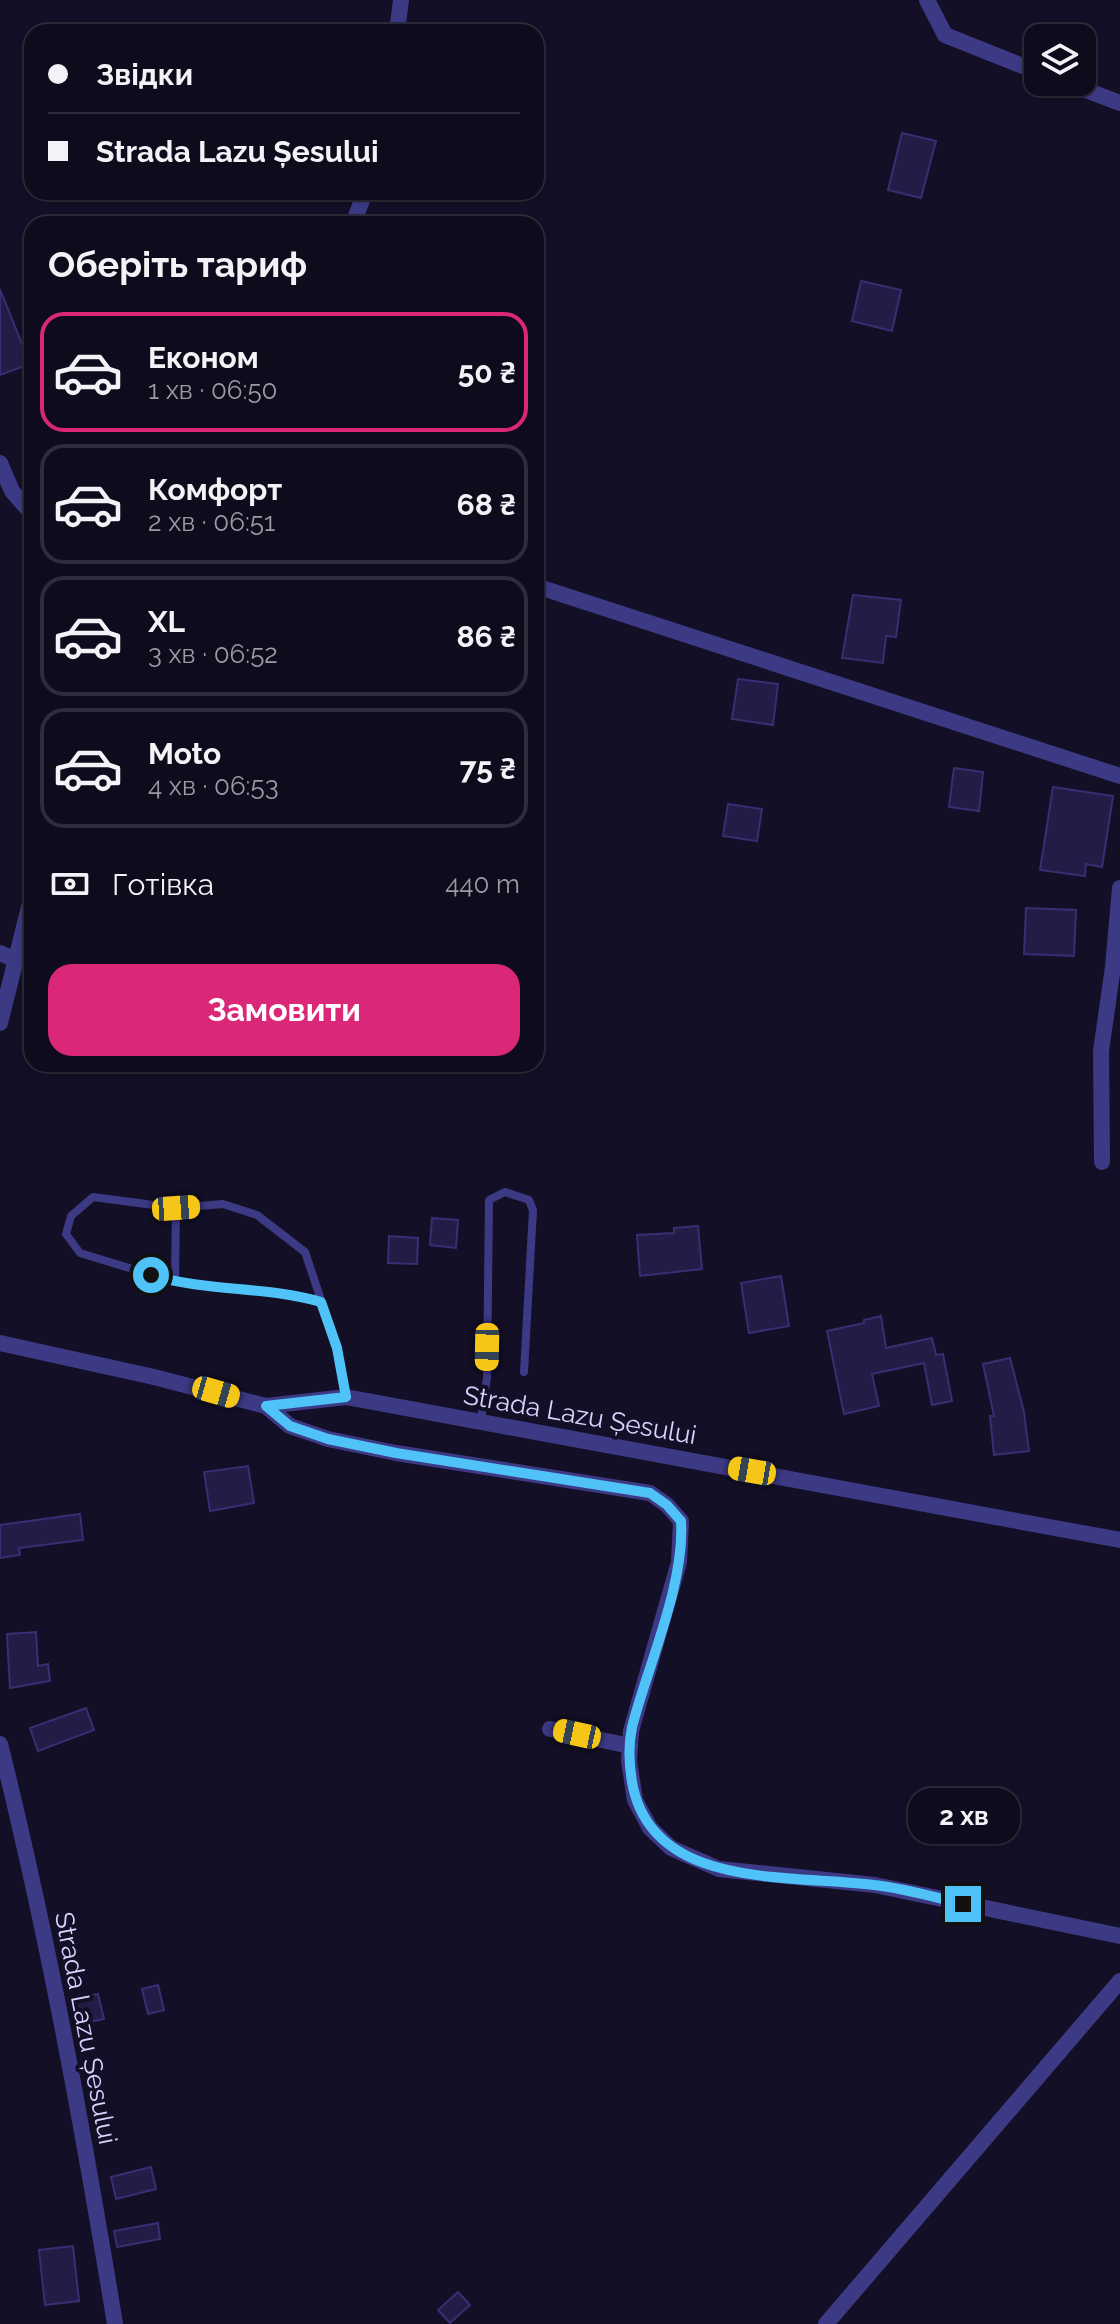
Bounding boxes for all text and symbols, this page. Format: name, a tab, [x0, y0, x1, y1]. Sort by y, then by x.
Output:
map controls	[1024, 24, 1096, 96]
button: layers	[1024, 24, 1096, 96]
text: Звідки	[96, 57, 193, 92]
text: Strada Lazu Șesului	[96, 134, 379, 169]
text: Оберіть тариф	[48, 243, 307, 285]
icon: car	[52, 336, 124, 408]
text: Економ	[148, 340, 259, 375]
text: 50 ₴	[458, 355, 516, 390]
text: 1 хв · 06:50	[148, 375, 278, 405]
icon: car	[52, 468, 124, 540]
text: Комфорт	[148, 472, 282, 507]
text: 68 ₴	[456, 487, 516, 522]
text: 2 хв · 06:51	[148, 507, 275, 537]
icon: car	[52, 600, 124, 672]
text: XL	[148, 604, 185, 639]
text: 86 ₴	[456, 619, 516, 654]
text: 3 хв · 06:52	[148, 639, 278, 669]
icon: car	[52, 732, 124, 804]
text: Moto	[148, 736, 221, 771]
text: 75 ₴	[460, 751, 516, 786]
text: 4 хв · 06:53	[148, 771, 279, 801]
icon: cash	[48, 862, 92, 906]
text: Готівка	[112, 867, 214, 902]
text: 440 m	[445, 869, 520, 899]
button: Замовити	[48, 964, 520, 1056]
car	[151, 1194, 201, 1222]
route start	[133, 1257, 169, 1293]
car	[475, 1323, 499, 1371]
car	[190, 1374, 242, 1410]
street label: Strada Lazu Șesului	[461, 1380, 699, 1450]
car	[726, 1455, 778, 1487]
car	[551, 1717, 603, 1751]
callout: 2 хв	[907, 1788, 1019, 1844]
text: 2 хв	[939, 1801, 989, 1831]
route end	[945, 1886, 981, 1922]
street label: Strada Lazu Șesului	[49, 1909, 123, 2147]

